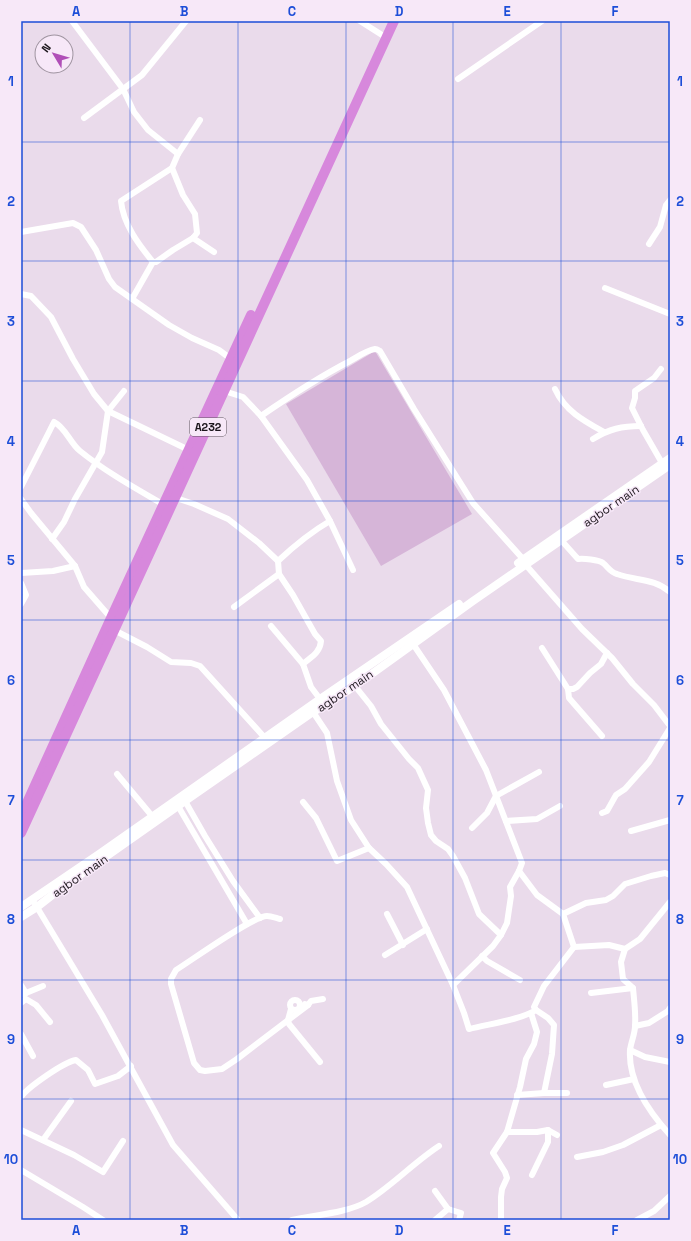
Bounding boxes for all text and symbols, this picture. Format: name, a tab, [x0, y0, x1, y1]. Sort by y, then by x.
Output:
text: A	[72, 3, 81, 20]
text: B	[180, 3, 189, 20]
text: C	[288, 3, 296, 20]
text: D	[395, 3, 404, 20]
text: E	[503, 3, 511, 20]
text: F	[612, 3, 619, 20]
north arrow	[34, 34, 74, 74]
text: N	[38, 41, 54, 55]
text: 1	[8, 73, 14, 90]
text: 1	[677, 73, 683, 90]
text: 2	[7, 193, 15, 210]
text: 2	[676, 193, 684, 210]
text: 3	[7, 313, 15, 330]
text: 3	[676, 313, 684, 330]
road number: A232	[190, 418, 226, 436]
text: 4	[7, 433, 15, 450]
text: 4	[676, 433, 684, 450]
street label: agbor main	[580, 481, 642, 531]
text: 5	[7, 552, 15, 569]
text: 5	[676, 552, 684, 569]
street label: agbor main	[314, 666, 376, 716]
text: 6	[7, 672, 15, 689]
text: 6	[676, 672, 684, 689]
text: 7	[7, 792, 15, 809]
text: 7	[676, 792, 684, 809]
street label: agbor main	[49, 851, 111, 901]
text: 8	[7, 911, 15, 928]
text: 8	[676, 911, 684, 928]
text: 9	[7, 1031, 15, 1048]
text: 9	[676, 1031, 684, 1048]
text: 10	[4, 1151, 18, 1168]
text: 10	[673, 1151, 687, 1168]
text: A	[72, 1222, 81, 1239]
text: B	[180, 1222, 189, 1239]
text: C	[288, 1222, 296, 1239]
text: D	[395, 1222, 404, 1239]
text: E	[503, 1222, 511, 1239]
text: F	[612, 1222, 619, 1239]

